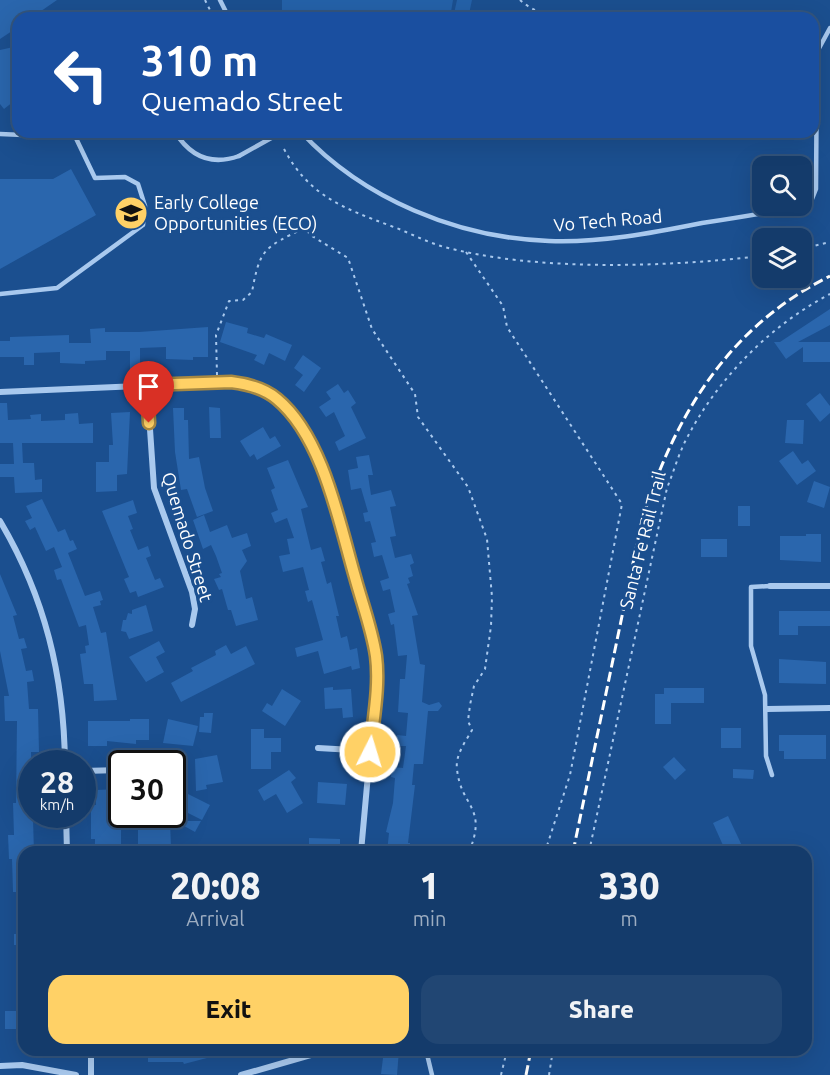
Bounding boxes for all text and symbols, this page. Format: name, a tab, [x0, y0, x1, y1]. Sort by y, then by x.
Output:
icon: left	[42, 36, 120, 114]
text: 310 m	[141, 37, 258, 84]
text: Quemado Street	[141, 86, 343, 116]
map controls	[752, 156, 812, 288]
button: search	[752, 156, 812, 216]
place label: Early College Opportunities (ECO)	[154, 192, 317, 234]
school or university icon: Early College Opportunities (ECO)	[113, 195, 149, 231]
street label: Vo Tech Road	[553, 205, 663, 235]
button: layers	[752, 228, 812, 288]
pin	[123, 361, 174, 423]
icon: arrive	[132, 370, 165, 403]
street label: Santa Fe Rail Trail	[615, 469, 669, 611]
street label: Quemado Street	[158, 470, 217, 604]
position arrow	[338, 720, 402, 784]
speed limit sign: 30	[108, 750, 186, 828]
text: 28	[40, 765, 74, 799]
text: km/h	[40, 796, 74, 813]
text: 20:08	[170, 865, 260, 906]
text: 1	[419, 865, 440, 906]
text: 330	[599, 865, 660, 906]
text: Arrival	[186, 907, 245, 930]
text: min	[413, 907, 446, 930]
text: m	[621, 907, 638, 930]
button: Exit	[48, 975, 409, 1044]
button: Share	[421, 975, 782, 1044]

